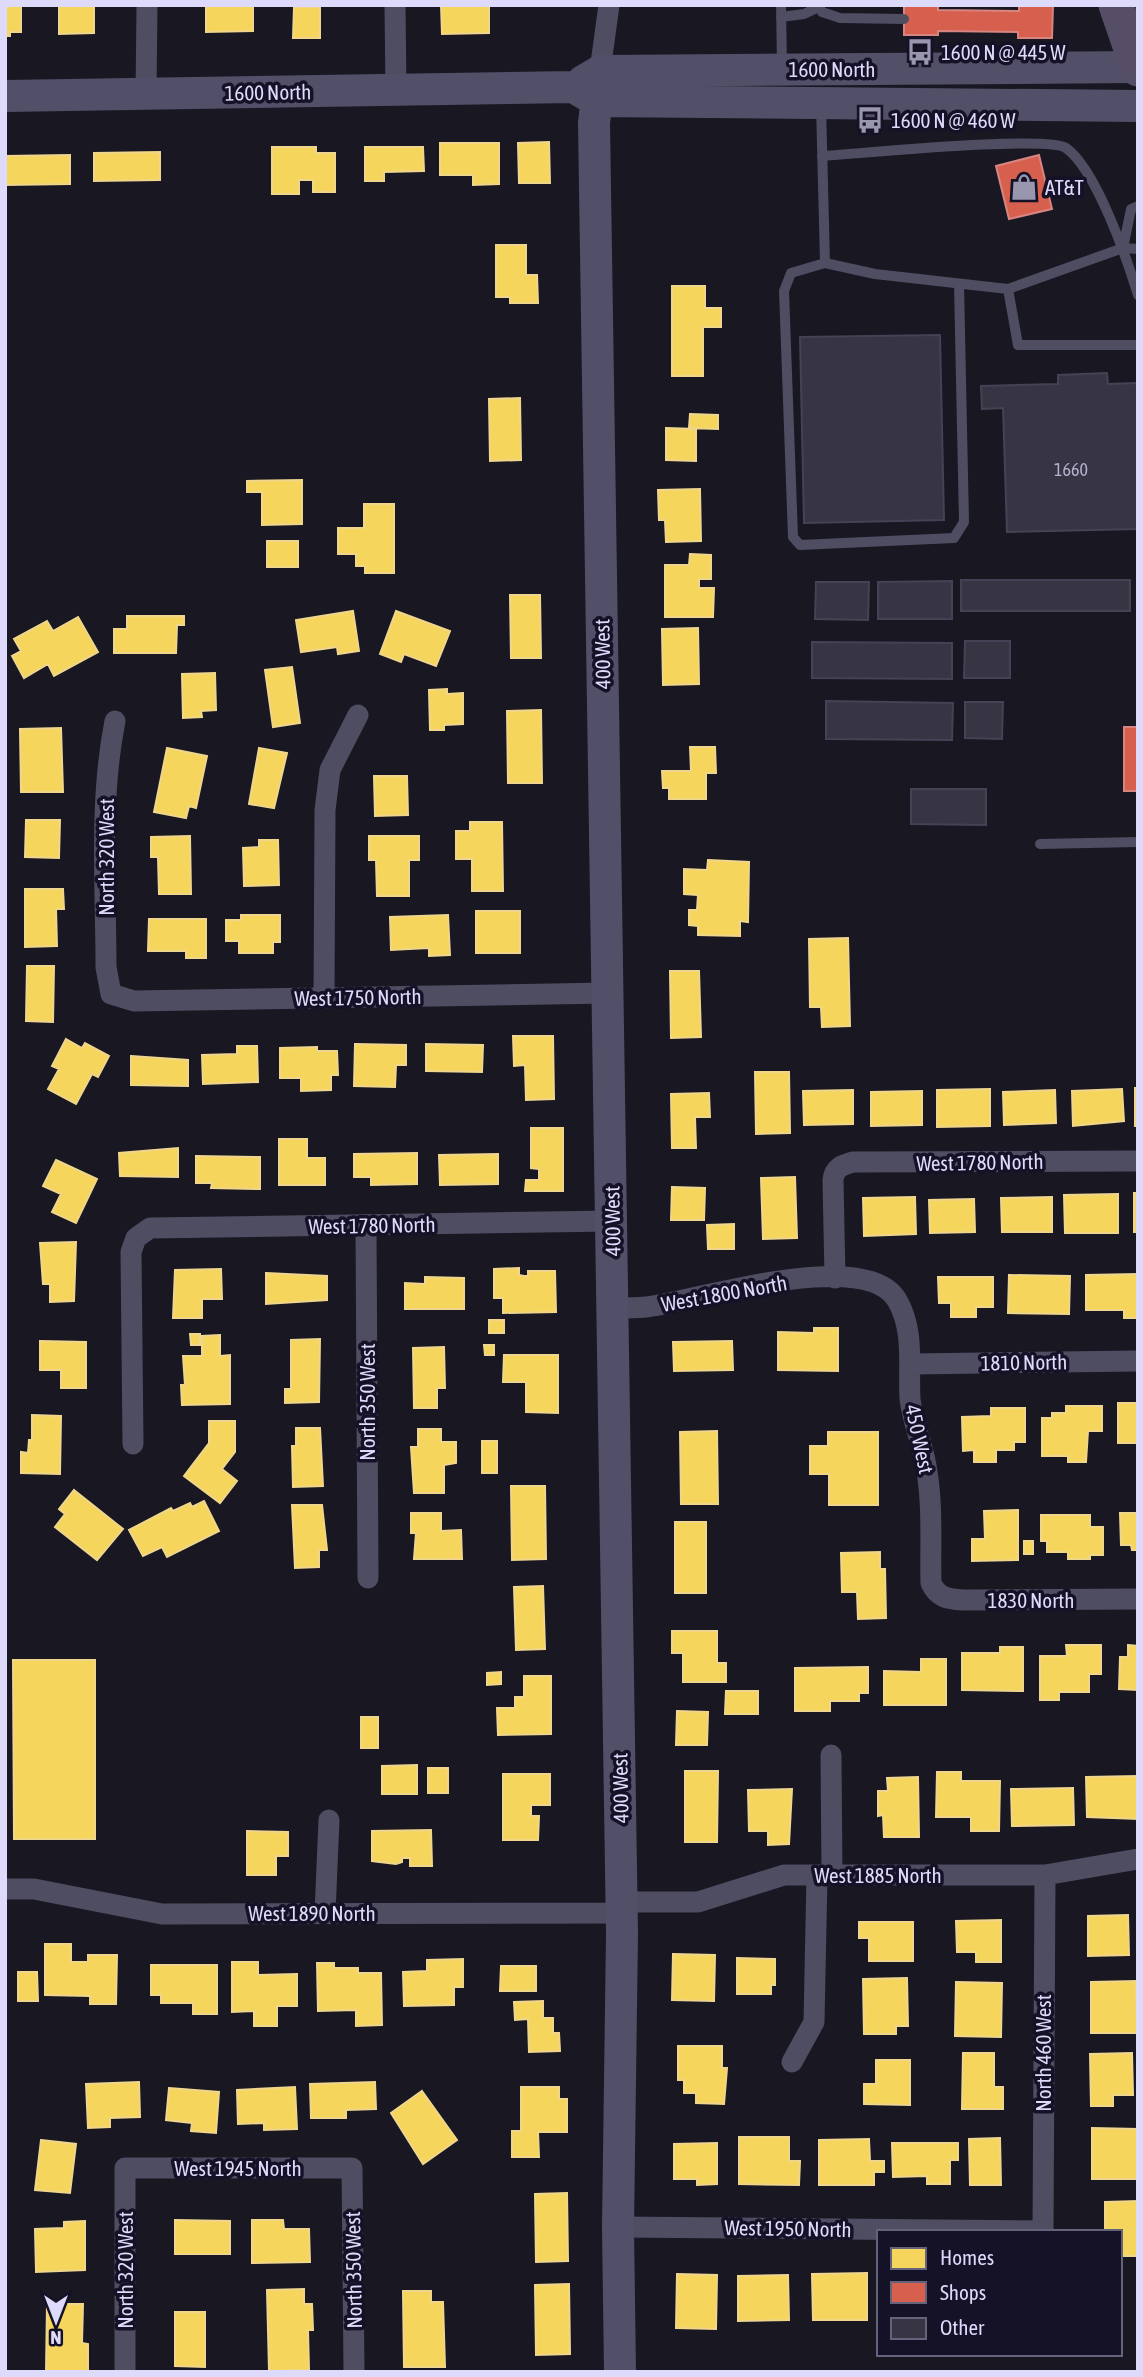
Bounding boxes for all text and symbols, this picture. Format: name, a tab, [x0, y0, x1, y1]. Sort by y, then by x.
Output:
bus stop icon: 1600 N @ 445 W	[905, 37, 935, 67]
place label: 1600 N @ 445 W	[941, 40, 1066, 64]
street label: 1600 North	[789, 57, 875, 81]
street label: 1600 North	[224, 79, 312, 105]
bus stop icon: 1600 N @ 460 W	[855, 105, 885, 135]
place label: 1600 N @ 460 W	[891, 108, 1016, 132]
shop icon: AT&T	[1009, 172, 1039, 202]
place label: AT&T	[1045, 175, 1084, 199]
house number: 1660	[1054, 459, 1088, 480]
street label: 400 West	[589, 619, 615, 689]
street label: North 320 West	[94, 798, 118, 916]
street label: West 1750 North	[294, 984, 422, 1010]
street label: West 1780 North	[916, 1149, 1044, 1175]
street label: 400 West	[599, 1186, 625, 1256]
street label: West 1780 North	[308, 1212, 436, 1238]
street label: West 1800 North	[659, 1270, 789, 1316]
street label: North 350 West	[355, 1343, 379, 1461]
street label: 1810 North	[980, 1349, 1068, 1375]
street label: 450 West	[901, 1402, 939, 1476]
street label: 1830 North	[988, 1588, 1074, 1612]
street label: 400 West	[607, 1753, 633, 1823]
street label: West 1885 North	[814, 1863, 942, 1887]
street label: West 1890 North	[248, 1901, 376, 1925]
street label: North 460 West	[1031, 1994, 1055, 2112]
street label: West 1945 North	[174, 2156, 302, 2180]
street label: North 320 West	[113, 2211, 137, 2329]
street label: North 350 West	[340, 2211, 366, 2329]
street label: West 1950 North	[724, 2215, 852, 2241]
legend	[877, 2230, 1122, 2356]
text: Homes	[940, 2245, 994, 2269]
text: Shops	[940, 2280, 986, 2304]
north arrow	[21, 2286, 91, 2356]
text: Other	[940, 2315, 985, 2339]
text: N	[50, 2327, 62, 2349]

